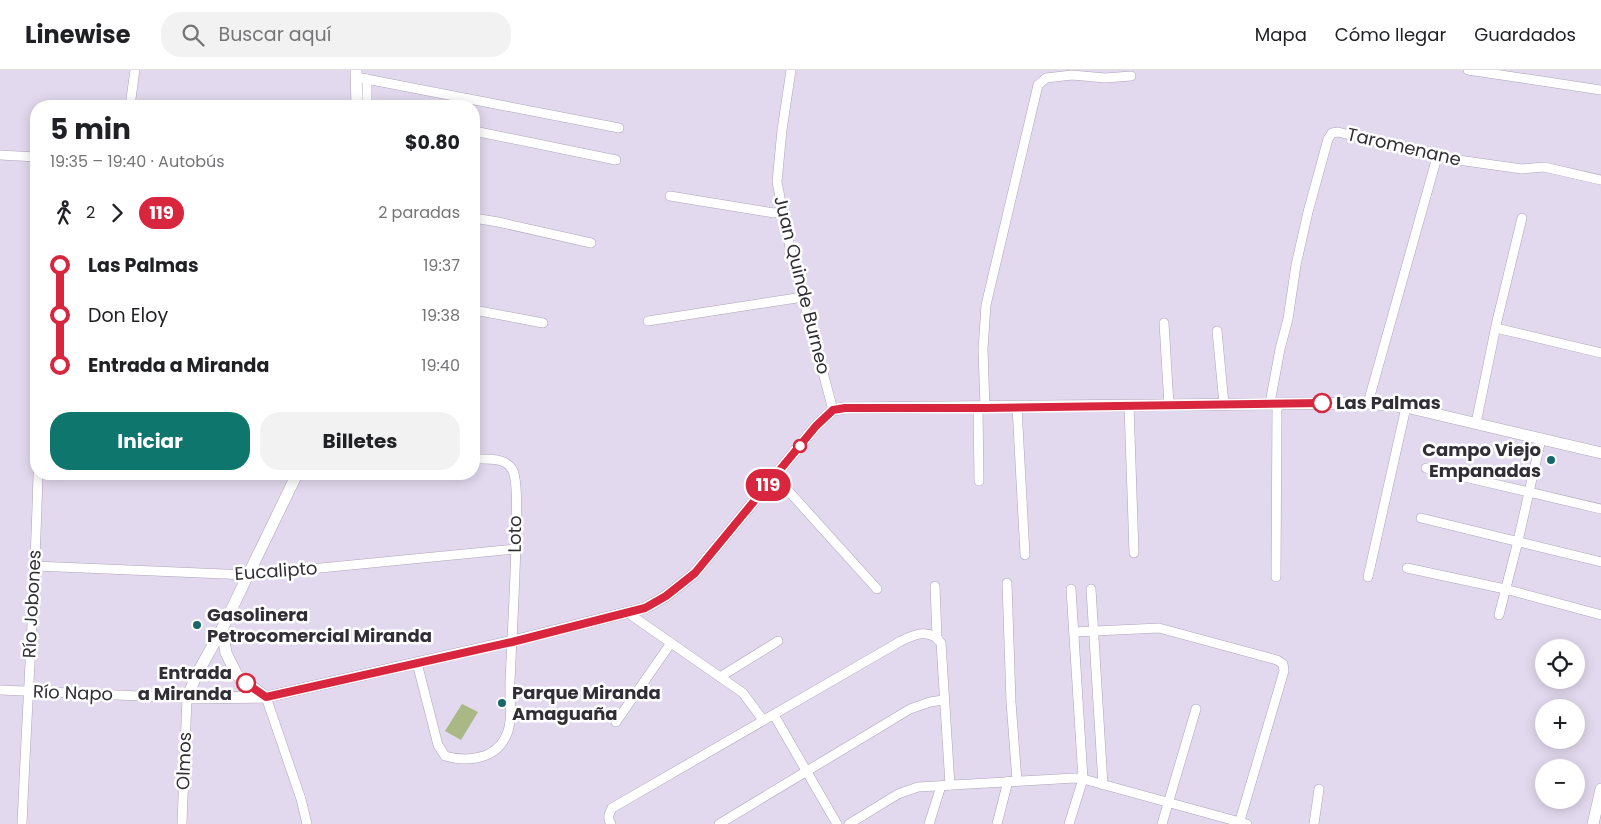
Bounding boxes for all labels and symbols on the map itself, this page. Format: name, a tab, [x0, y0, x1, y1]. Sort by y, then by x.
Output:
street label: Taromenane	[1345, 121, 1464, 172]
street label: Juan Quinde Burneo	[768, 193, 837, 377]
place label: Las Palmas	[1336, 390, 1441, 415]
marker: Las Palmas	[1312, 393, 1332, 413]
place label: Campo Viejo Empanadas	[1422, 437, 1541, 483]
unlabelled marker	[793, 439, 807, 453]
marker: Campo Viejo Empanadas	[1545, 454, 1557, 466]
line badge: 119	[739, 469, 797, 501]
street label: Loto	[502, 515, 527, 553]
street label: Río Jobones	[16, 549, 47, 659]
street label: Eucalipto	[234, 555, 318, 586]
place label: Gasolinera Petrocomercial Miranda	[207, 602, 432, 648]
marker: Gasolinera Petrocomercial Miranda	[191, 619, 203, 631]
place label: Entrada a Miranda	[138, 660, 232, 706]
marker: Entrada a Miranda	[236, 673, 256, 693]
street label: Río Napo	[32, 679, 114, 706]
place label: Parque Miranda Amaguaña	[512, 680, 661, 726]
marker: Parque Miranda Amaguaña	[496, 697, 508, 709]
street label: Olmos	[170, 732, 197, 790]

